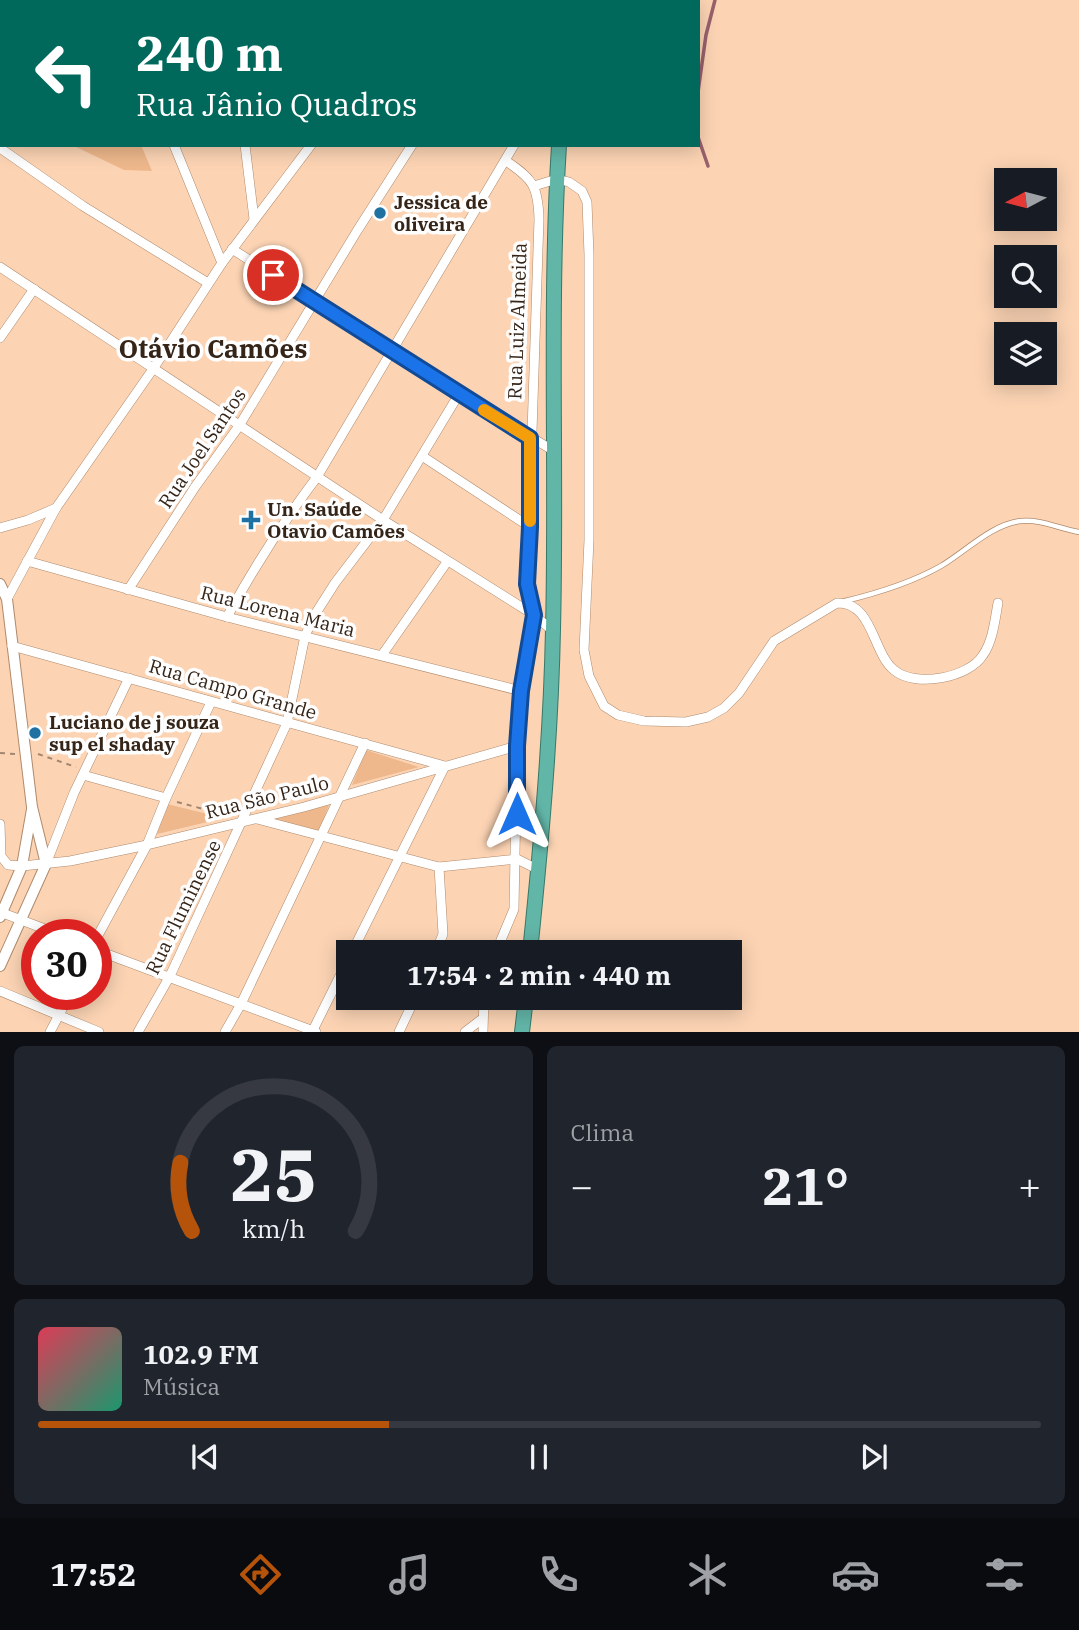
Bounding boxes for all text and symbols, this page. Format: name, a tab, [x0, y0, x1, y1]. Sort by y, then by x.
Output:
text: 240 m	[136, 21, 283, 84]
icon: left	[21, 28, 112, 119]
text: Rua Jânio Quadros	[136, 83, 417, 125]
north arrow	[994, 168, 1057, 231]
map controls	[994, 168, 1057, 385]
place label: Jessica de oliveira	[394, 190, 488, 236]
marker: Jessica de oliveira	[372, 205, 388, 221]
street label: Rua Luiz Almeida	[502, 242, 532, 400]
pin	[243, 245, 303, 305]
button: search	[994, 245, 1057, 308]
icon: arrive	[254, 256, 292, 294]
button: layers	[994, 322, 1057, 385]
district label: Otávio Camões	[119, 331, 307, 365]
street label: Rua Joel Santos	[153, 384, 251, 512]
place label: Un. Saúde Otavio Camões	[267, 497, 405, 543]
marker: Un. Saúde Otavio Camões	[241, 510, 261, 530]
street label: Rua Lorena Maria	[198, 580, 358, 642]
street label: Rua Campo Grande	[146, 654, 320, 724]
place label: Luciano de j souza sup el shaday	[49, 710, 220, 756]
marker: Luciano de j souza sup el shaday	[27, 725, 43, 741]
street label: Rua São Paulo	[203, 770, 331, 824]
position arrow	[480, 777, 554, 851]
street label: Rua Fluminense	[140, 836, 226, 978]
speed limit sign: 30	[21, 919, 112, 1010]
text: 17:54 · 2 min · 440 m	[407, 958, 671, 992]
text: Clima	[571, 1117, 634, 1147]
text: 25	[230, 1127, 317, 1222]
text: 21°	[762, 1152, 849, 1219]
text: −	[571, 1161, 593, 1210]
text: +	[1018, 1161, 1041, 1210]
text: km/h	[242, 1212, 305, 1245]
text: 102.9 FM	[143, 1337, 259, 1371]
text: Música	[143, 1371, 220, 1401]
icon: previous	[186, 1438, 224, 1476]
icon: pause	[520, 1438, 558, 1476]
icon: next	[855, 1438, 893, 1476]
icon: directions	[236, 1550, 285, 1599]
icon: music	[385, 1550, 434, 1599]
icon: phone	[534, 1550, 583, 1599]
icon: climate	[683, 1550, 732, 1599]
icon: car	[831, 1550, 880, 1599]
icon: filters	[980, 1550, 1029, 1599]
text: 17:52	[50, 1553, 136, 1595]

